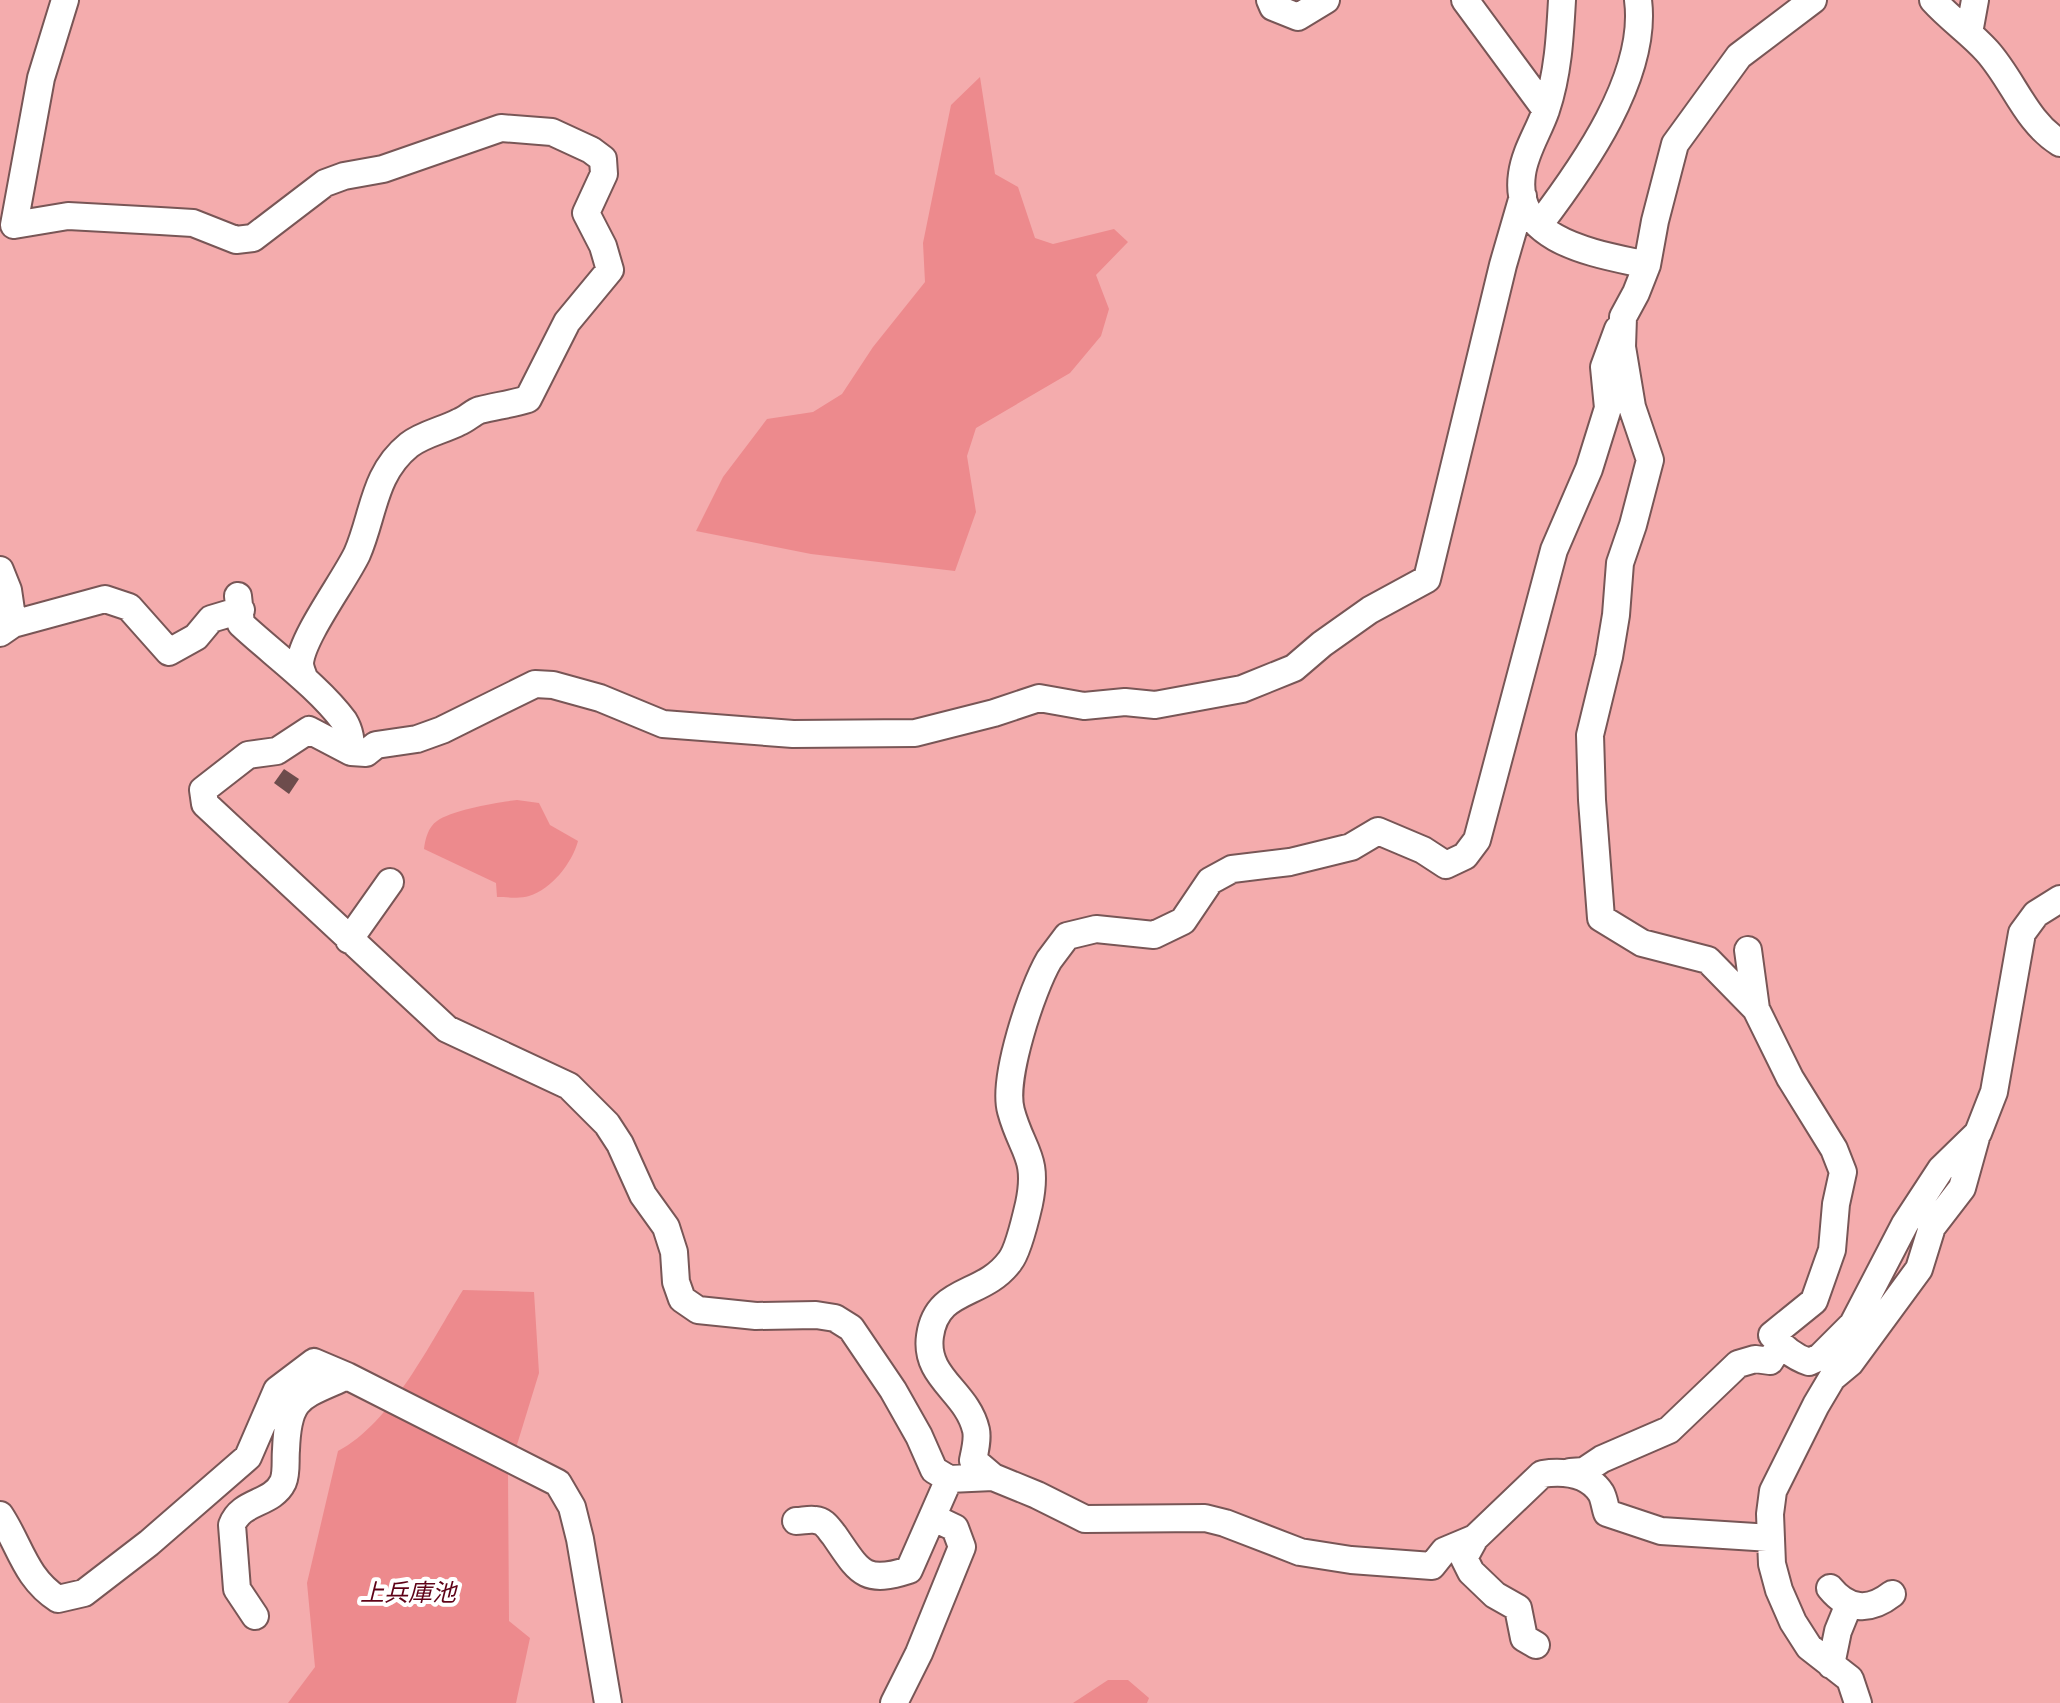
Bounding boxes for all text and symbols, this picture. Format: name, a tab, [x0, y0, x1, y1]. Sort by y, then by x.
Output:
water label: 上兵庫池	[360, 1579, 458, 1606]

